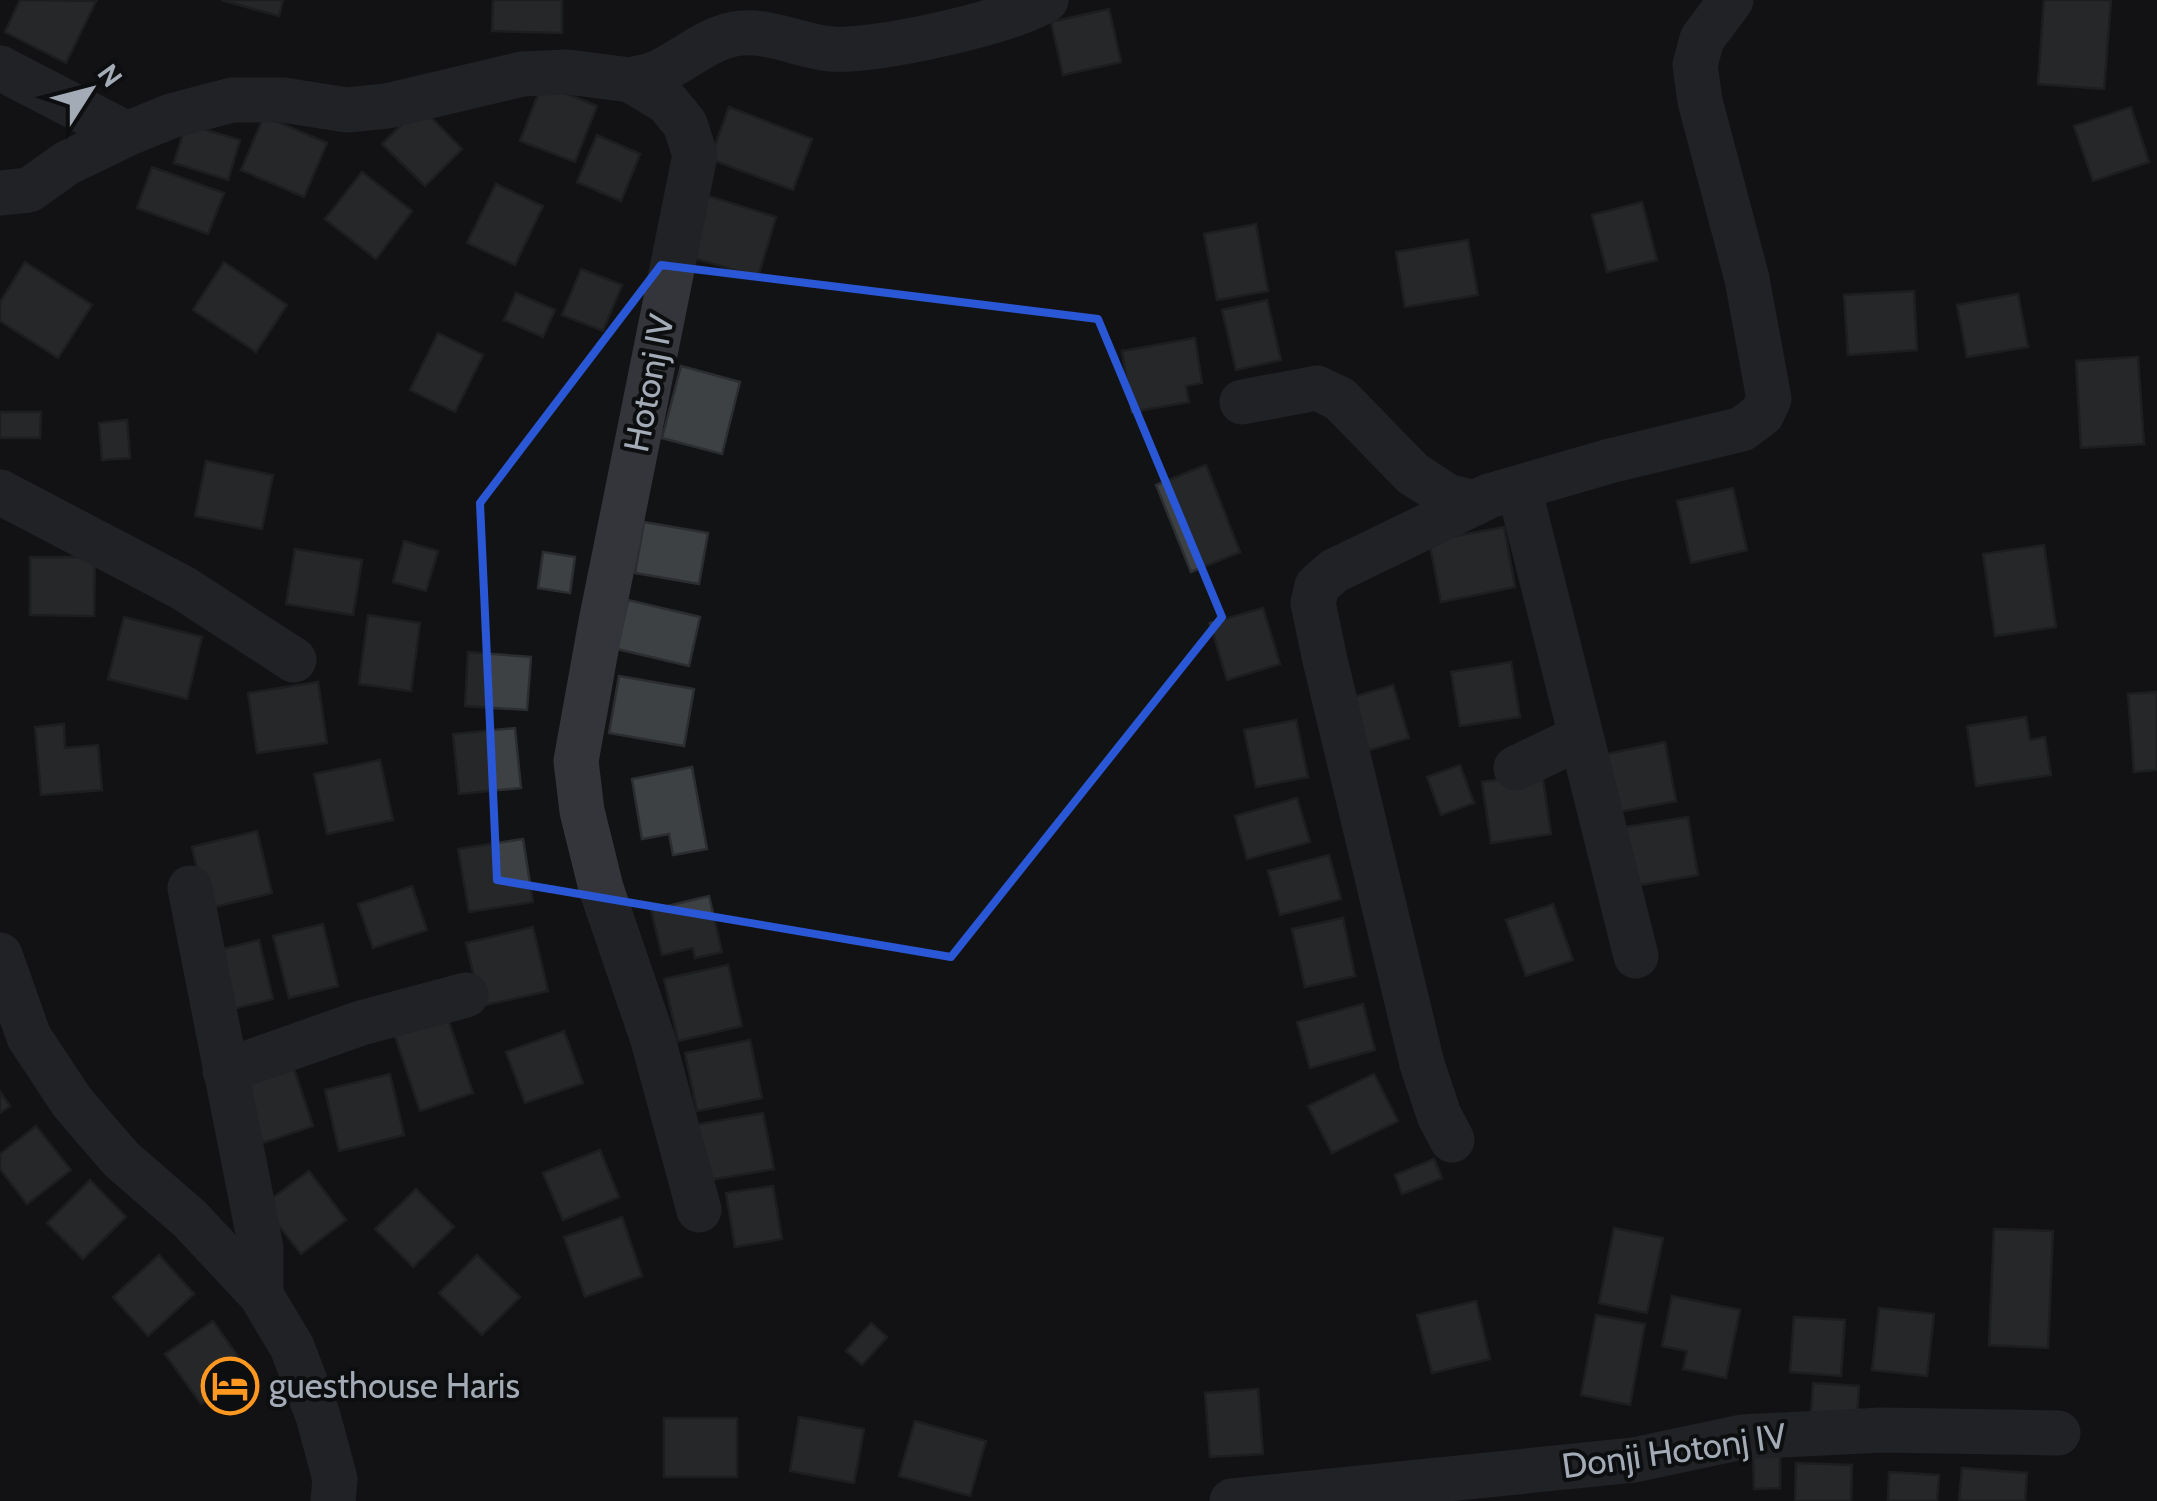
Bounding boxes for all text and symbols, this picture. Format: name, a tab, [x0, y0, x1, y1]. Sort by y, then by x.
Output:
north arrow	[40, 40, 140, 140]
text: N	[91, 57, 130, 93]
street label: Hotonj IV	[614, 310, 683, 455]
hotel icon: guesthouse Haris	[200, 1356, 260, 1416]
place label: guesthouse Haris	[269, 1364, 520, 1407]
street label: Donji Hotonj IV	[1559, 1413, 1789, 1488]

